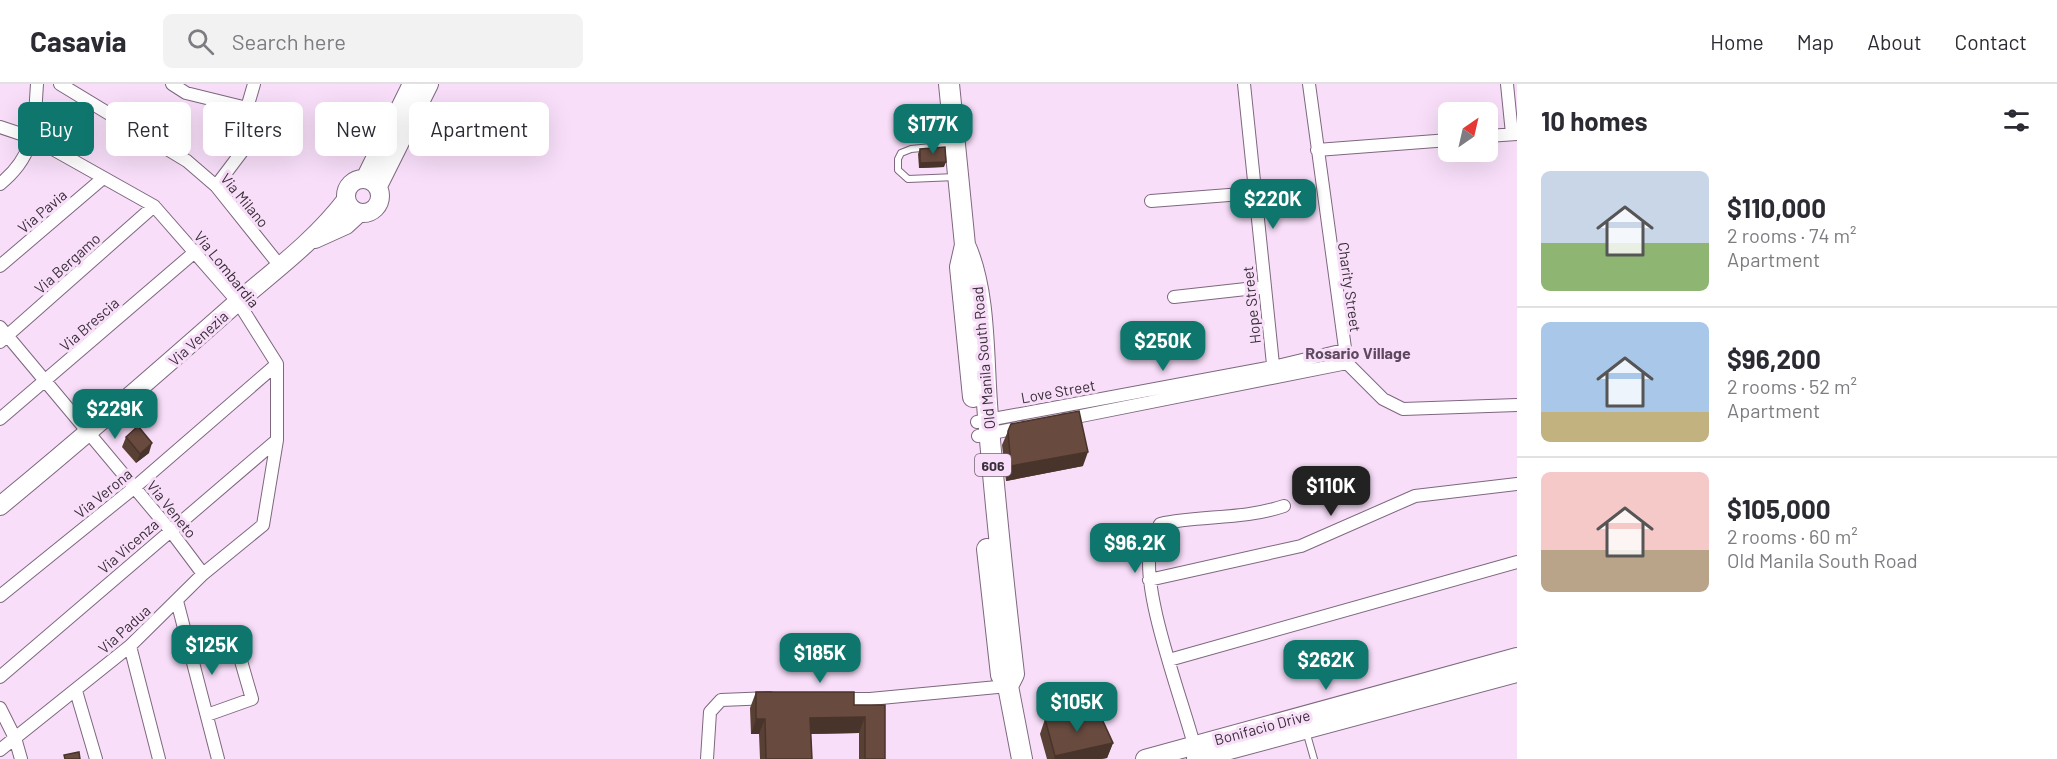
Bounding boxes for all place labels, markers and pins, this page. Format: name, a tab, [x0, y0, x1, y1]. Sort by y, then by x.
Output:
pin: $177K	[891, 104, 975, 155]
pin: $220K	[1231, 179, 1315, 230]
pin: $250K	[1121, 321, 1205, 372]
pin: $229K	[73, 389, 157, 440]
pin: $110K	[1289, 466, 1373, 517]
pin: $96.2K	[1086, 523, 1184, 574]
pin: $125K	[170, 625, 254, 676]
pin: $185K	[778, 633, 862, 684]
pin: $262K	[1284, 640, 1368, 691]
pin: $105K	[1035, 682, 1119, 733]

